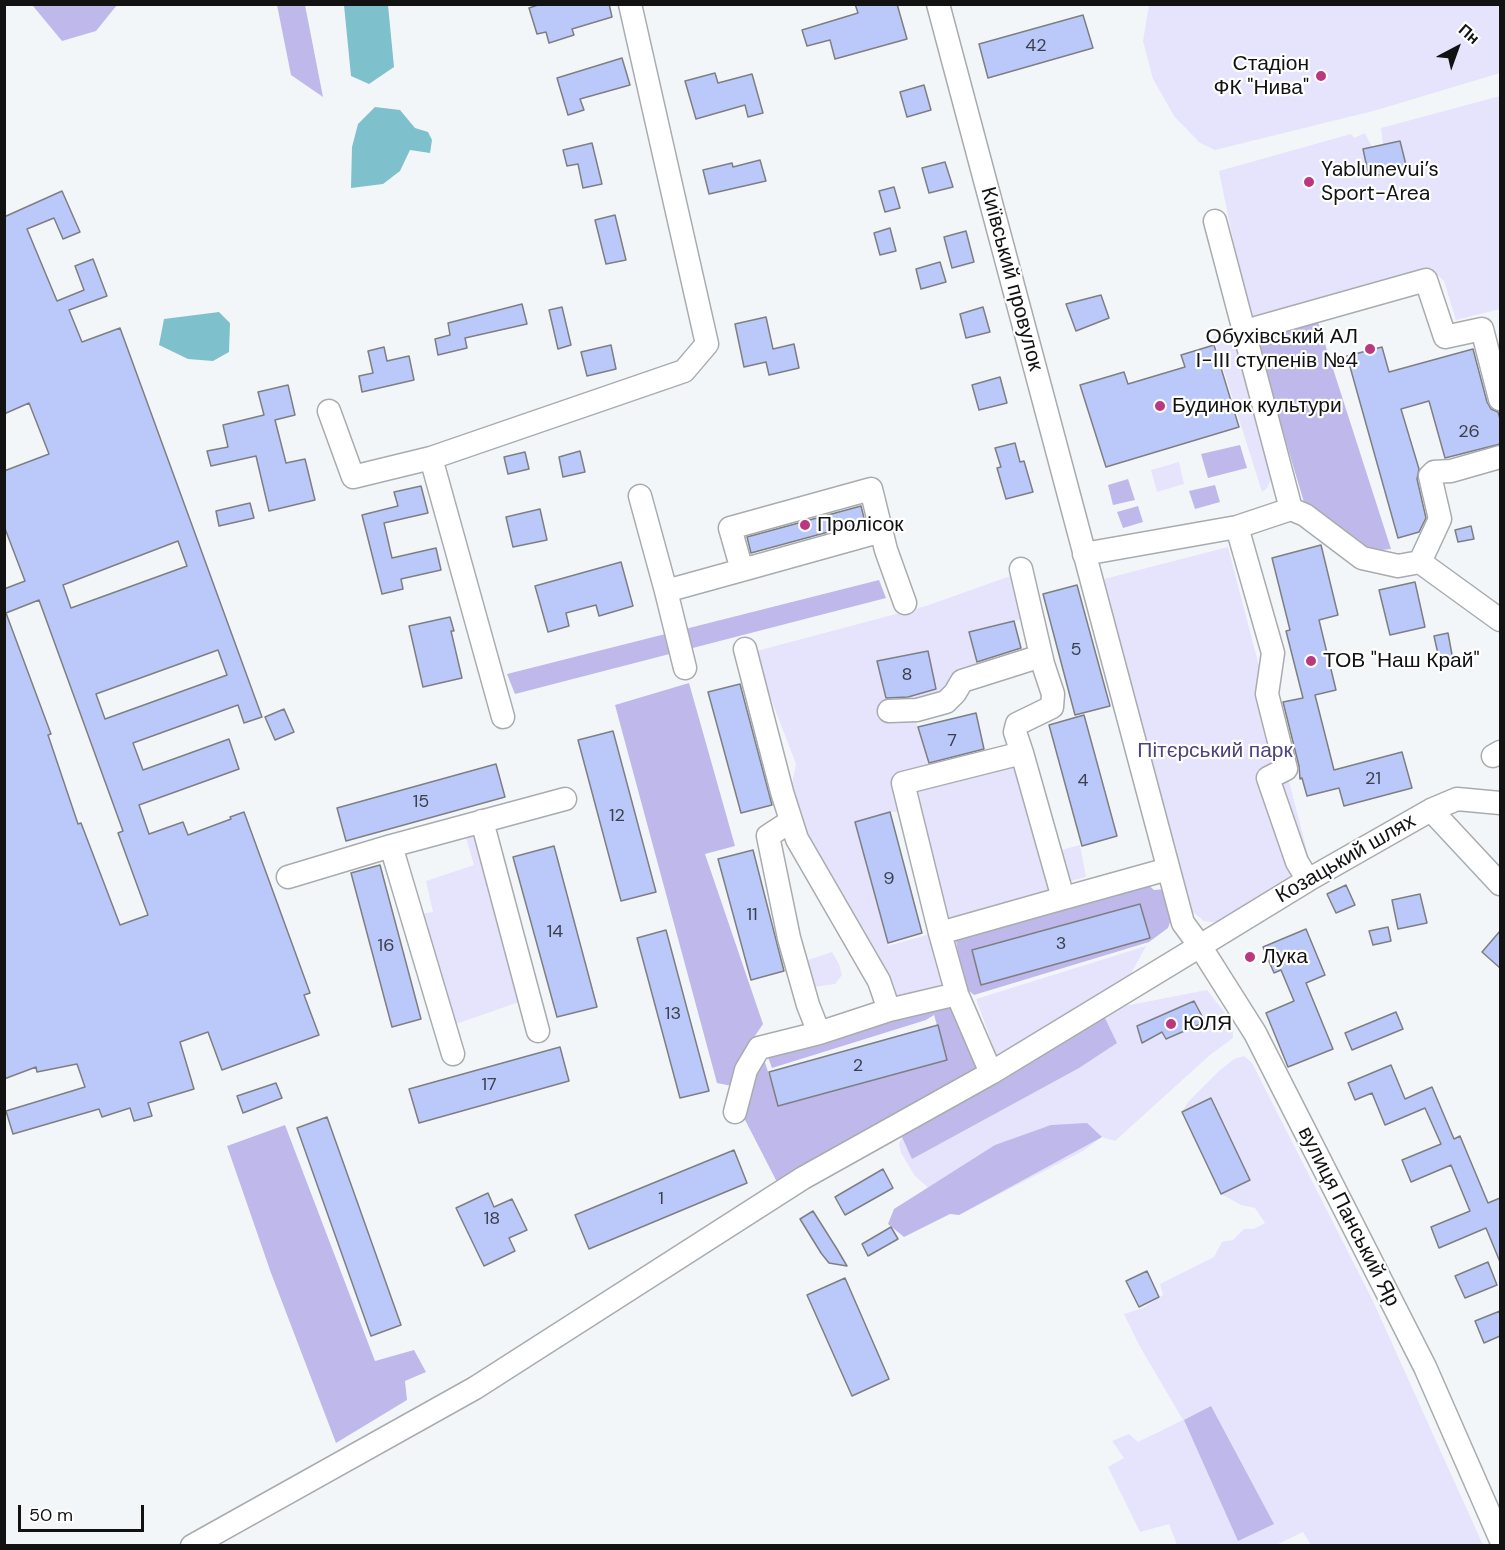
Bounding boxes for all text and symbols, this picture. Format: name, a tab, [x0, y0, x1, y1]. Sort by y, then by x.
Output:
north arrow	[1427, 18, 1487, 78]
text: Пн	[1454, 19, 1484, 49]
house number: 42	[1025, 35, 1047, 57]
place label: Стадіон ФК "Нива"	[1213, 51, 1309, 101]
marker: Стадіон ФК "Нива"	[1314, 69, 1328, 83]
place label: Yablunevui’s Sport-Area	[1321, 157, 1439, 207]
marker: Yablunevui’s Sport-Area	[1302, 175, 1316, 189]
street label: Київський провулок	[974, 184, 1048, 374]
place label: Обухівський АЛ І-ІІІ ступенів №4	[1196, 324, 1358, 374]
marker: Обухівський АЛ І-ІІІ ступенів №4	[1363, 342, 1377, 356]
place label: Будинок культури	[1172, 393, 1342, 419]
marker: Будинок культури	[1153, 399, 1167, 413]
house number: 26	[1458, 421, 1480, 443]
place label: Пролісок	[817, 512, 904, 538]
marker: Пролісок	[798, 518, 812, 532]
house number: 5	[1071, 639, 1081, 661]
place label: ТОВ "Наш Край"	[1323, 648, 1480, 674]
marker: ТОВ "Наш Край"	[1304, 654, 1318, 668]
house number: 8	[902, 664, 912, 686]
house number: 7	[947, 730, 957, 752]
park label: Пітєрський парк	[1137, 738, 1293, 764]
house number: 21	[1365, 768, 1381, 790]
house number: 4	[1078, 770, 1088, 792]
house number: 15	[413, 791, 429, 813]
house number: 12	[609, 805, 625, 827]
street label: Козацький шлях	[1272, 809, 1420, 909]
house number: 9	[883, 868, 895, 890]
house number: 11	[746, 904, 758, 926]
house number: 14	[547, 921, 563, 943]
house number: 3	[1056, 933, 1066, 955]
house number: 16	[378, 935, 394, 957]
place label: Лука	[1262, 944, 1308, 970]
marker: Лука	[1243, 950, 1257, 964]
house number: 13	[665, 1003, 681, 1025]
place label: ЮЛЯ	[1183, 1011, 1232, 1037]
marker: ЮЛЯ	[1164, 1017, 1178, 1031]
house number: 2	[853, 1055, 863, 1077]
house number: 17	[481, 1074, 497, 1096]
street label: вулиця Панський Яр	[1292, 1123, 1404, 1311]
house number: 1	[658, 1188, 664, 1210]
house number: 18	[484, 1208, 500, 1230]
scale bar	[21, 1493, 147, 1531]
text: 50 m	[29, 1503, 73, 1527]

